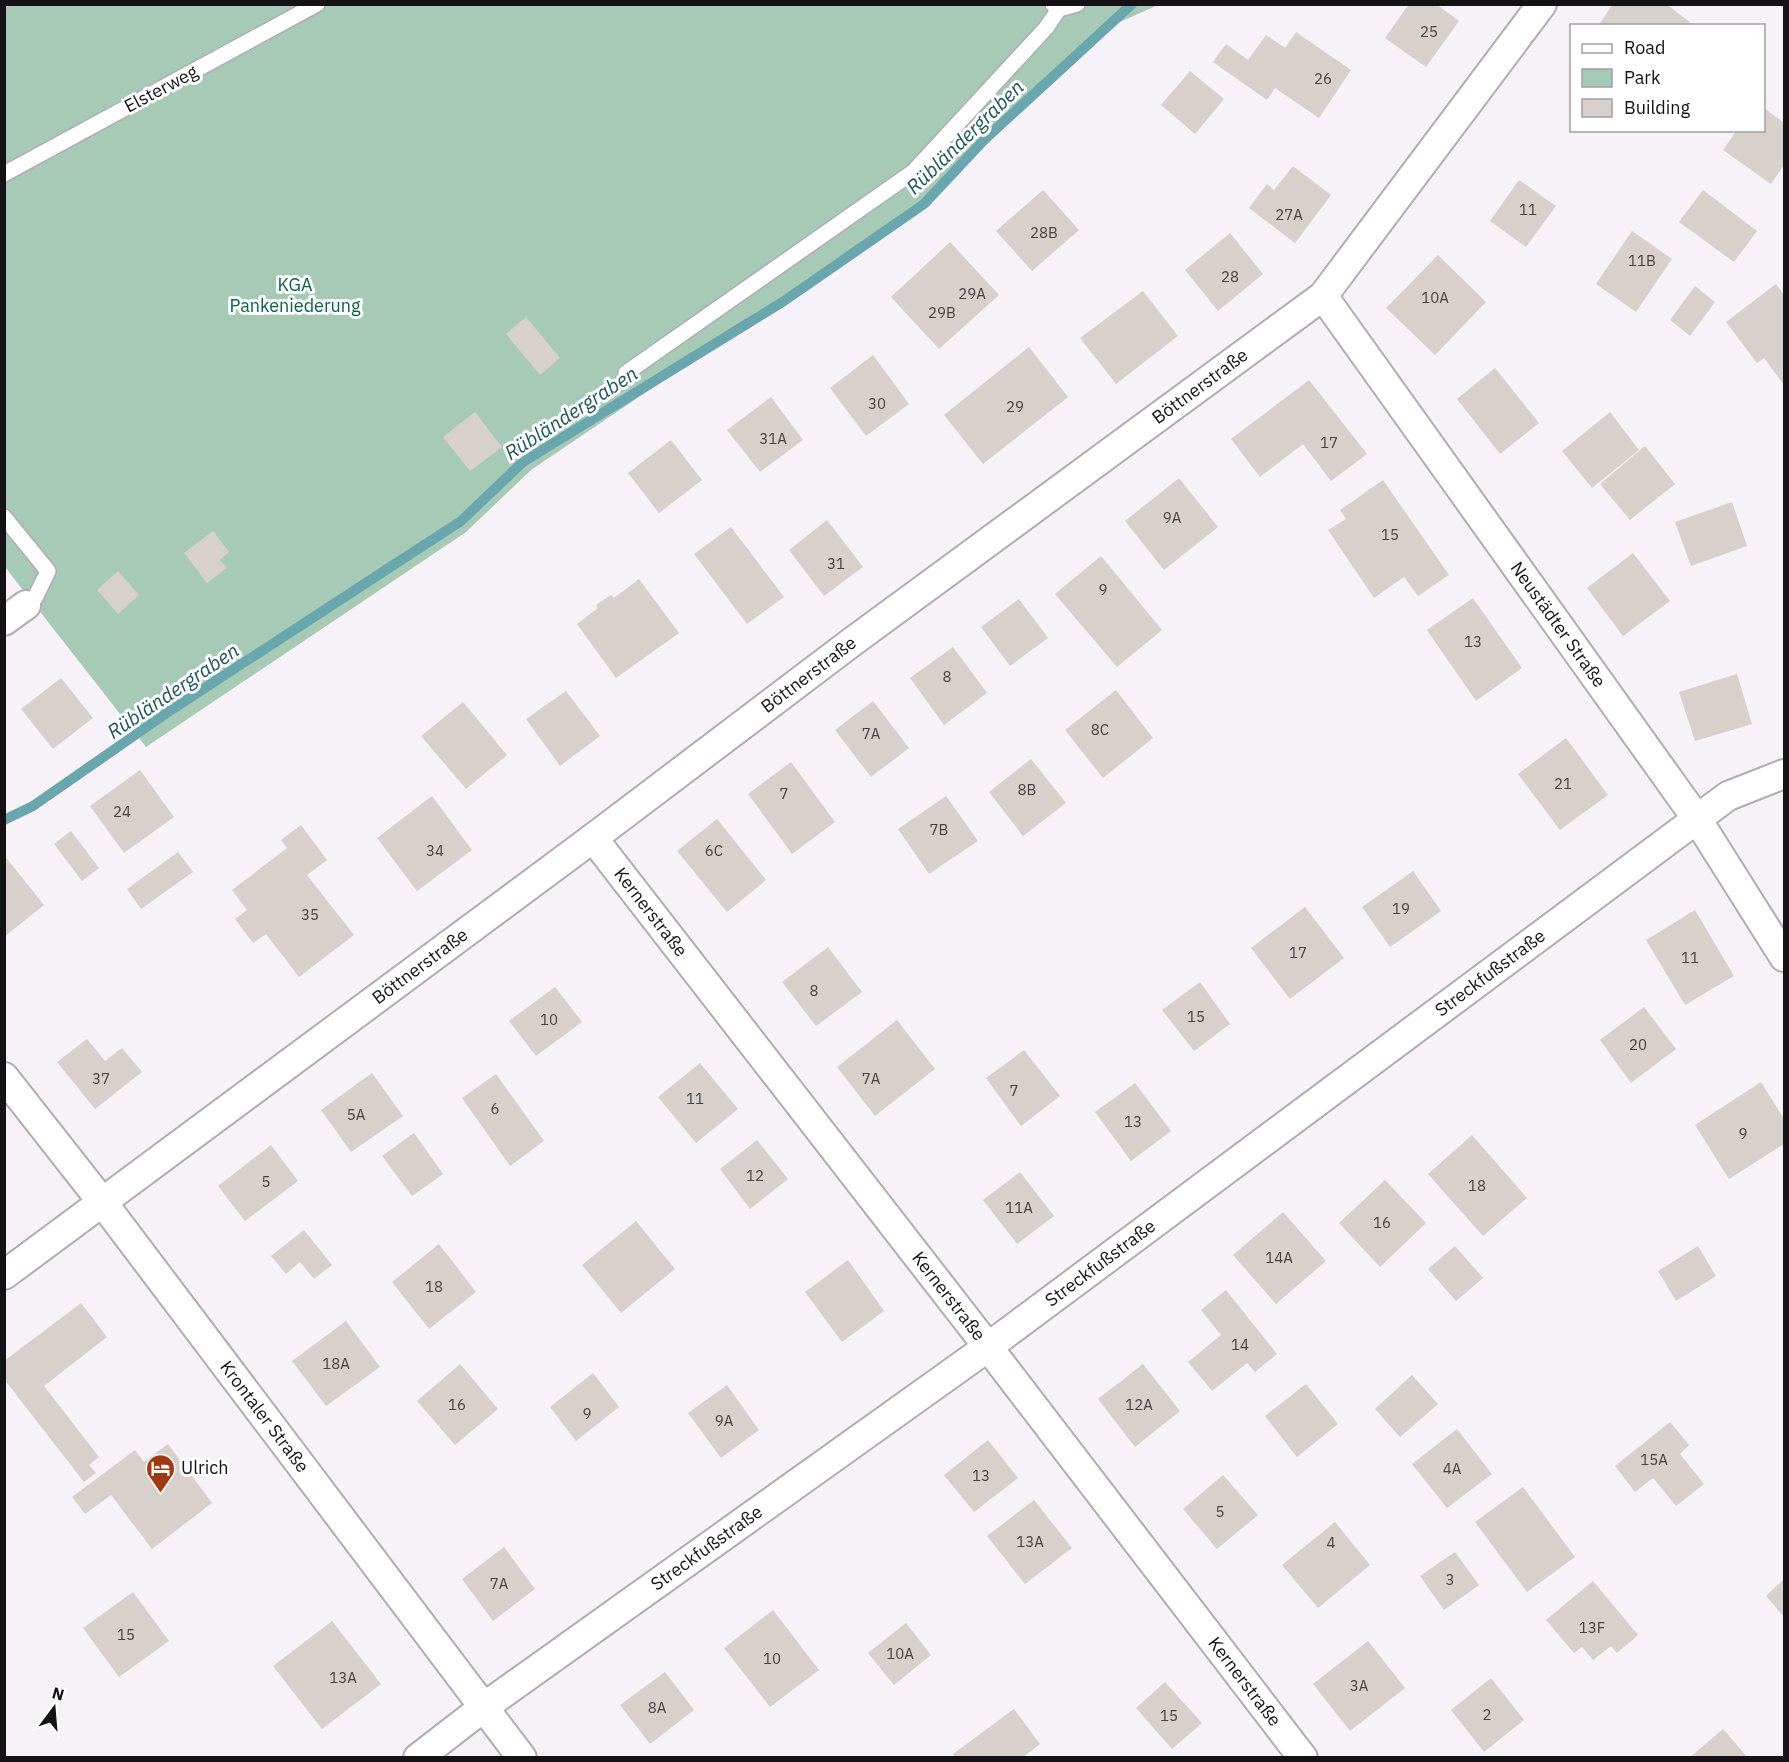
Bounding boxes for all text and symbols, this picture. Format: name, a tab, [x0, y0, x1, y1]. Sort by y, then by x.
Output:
house number: 25	[1420, 22, 1438, 41]
legend	[1570, 24, 1765, 132]
text: Road	[1624, 36, 1665, 59]
street label: Elsterweg	[120, 59, 202, 117]
text: Park	[1624, 66, 1661, 89]
house number: 26	[1314, 69, 1332, 88]
water label: Rübländergraben	[900, 74, 1029, 200]
text: Building	[1624, 96, 1691, 119]
house number: 11	[1519, 200, 1537, 219]
house number: 27A	[1275, 205, 1303, 224]
house number: 28B	[1030, 223, 1058, 242]
house number: 11B	[1628, 251, 1656, 270]
house number: 28	[1221, 267, 1239, 286]
park label: KGA Pankeniederung	[229, 273, 361, 317]
house number: 29A	[958, 284, 986, 303]
house number: 10A	[1421, 288, 1449, 307]
house number: 29B	[928, 303, 956, 322]
street label: Böttnerstraße	[1147, 343, 1252, 429]
water label: Rübländergraben	[499, 359, 642, 466]
house number: 30	[868, 394, 886, 413]
house number: 29	[1006, 397, 1024, 416]
house number: 31A	[759, 429, 787, 448]
house number: 17	[1320, 433, 1338, 452]
house number: 9A	[1163, 508, 1182, 527]
house number: 15	[1381, 525, 1399, 544]
house number: 31	[827, 554, 845, 573]
street label: Neustädter Straße	[1506, 557, 1611, 692]
house number: 9	[1098, 580, 1108, 599]
street label: Böttnerstraße	[756, 631, 861, 718]
house number: 13	[1464, 632, 1482, 651]
water label: Rübländergraben	[102, 636, 244, 745]
house number: 8	[942, 667, 952, 686]
house number: 8C	[1091, 720, 1109, 739]
house number: 7A	[862, 724, 881, 743]
house number: 21	[1554, 774, 1572, 793]
house number: 8B	[1018, 780, 1036, 799]
house number: 7	[779, 784, 789, 803]
house number: 24	[113, 802, 131, 821]
house number: 7B	[930, 820, 948, 839]
house number: 34	[426, 841, 444, 860]
house number: 6C	[705, 841, 723, 860]
street label: Kernerstraße	[609, 863, 693, 961]
house number: 19	[1392, 899, 1410, 918]
house number: 35	[301, 905, 319, 924]
street label: Böttnerstraße	[367, 923, 472, 1009]
street label: Streckfußstraße	[1430, 924, 1550, 1021]
house number: 17	[1289, 943, 1307, 962]
house number: 11	[1681, 948, 1699, 967]
house number: 8	[809, 981, 819, 1000]
house number: 15	[1187, 1007, 1205, 1026]
house number: 10	[540, 1010, 558, 1029]
house number: 20	[1629, 1035, 1647, 1054]
house number: 37	[92, 1069, 110, 1088]
house number: 7A	[862, 1069, 881, 1088]
house number: 7	[1009, 1081, 1019, 1100]
house number: 11	[686, 1089, 704, 1108]
house number: 6	[490, 1099, 500, 1118]
house number: 5A	[347, 1105, 366, 1124]
house number: 13	[1124, 1112, 1142, 1131]
house number: 9	[1738, 1124, 1748, 1143]
house number: 12	[746, 1166, 764, 1185]
house number: 5	[261, 1172, 271, 1191]
house number: 18	[1468, 1176, 1486, 1195]
house number: 11A	[1005, 1198, 1033, 1217]
house number: 16	[1373, 1213, 1391, 1232]
street label: Streckfußstraße	[1040, 1214, 1160, 1311]
street label: Kernerstraße	[907, 1247, 991, 1345]
house number: 14A	[1265, 1248, 1293, 1267]
house number: 18	[425, 1277, 443, 1296]
house number: 14	[1231, 1335, 1249, 1354]
house number: 18A	[322, 1354, 350, 1373]
street label: Krontaler Straße	[215, 1356, 314, 1477]
house number: 16	[448, 1395, 466, 1414]
house number: 12A	[1125, 1395, 1153, 1414]
house number: 9	[582, 1404, 592, 1423]
house number: 9A	[715, 1411, 734, 1430]
house number: 15A	[1640, 1450, 1668, 1469]
hotel icon: Ulrich	[144, 1452, 176, 1494]
place label: Ulrich	[181, 1456, 228, 1479]
house number: 4A	[1443, 1459, 1462, 1478]
house number: 13	[972, 1466, 990, 1485]
street label: Streckfußstraße	[646, 1500, 767, 1595]
house number: 5	[1215, 1502, 1225, 1521]
house number: 13A	[1016, 1532, 1044, 1551]
house number: 4	[1326, 1533, 1336, 1552]
house number: 3	[1445, 1570, 1455, 1589]
house number: 7A	[490, 1574, 509, 1593]
house number: 13F	[1579, 1618, 1605, 1637]
house number: 15	[117, 1625, 135, 1644]
street label: Kernerstraße	[1203, 1632, 1287, 1731]
house number: 10A	[886, 1644, 914, 1663]
house number: 10	[763, 1649, 781, 1668]
house number: 13A	[329, 1668, 357, 1687]
house number: 3A	[1350, 1676, 1369, 1695]
north arrow	[24, 1678, 84, 1738]
text: N	[50, 1682, 66, 1705]
house number: 8A	[648, 1698, 667, 1717]
house number: 2	[1482, 1705, 1492, 1724]
house number: 15	[1160, 1706, 1178, 1725]

